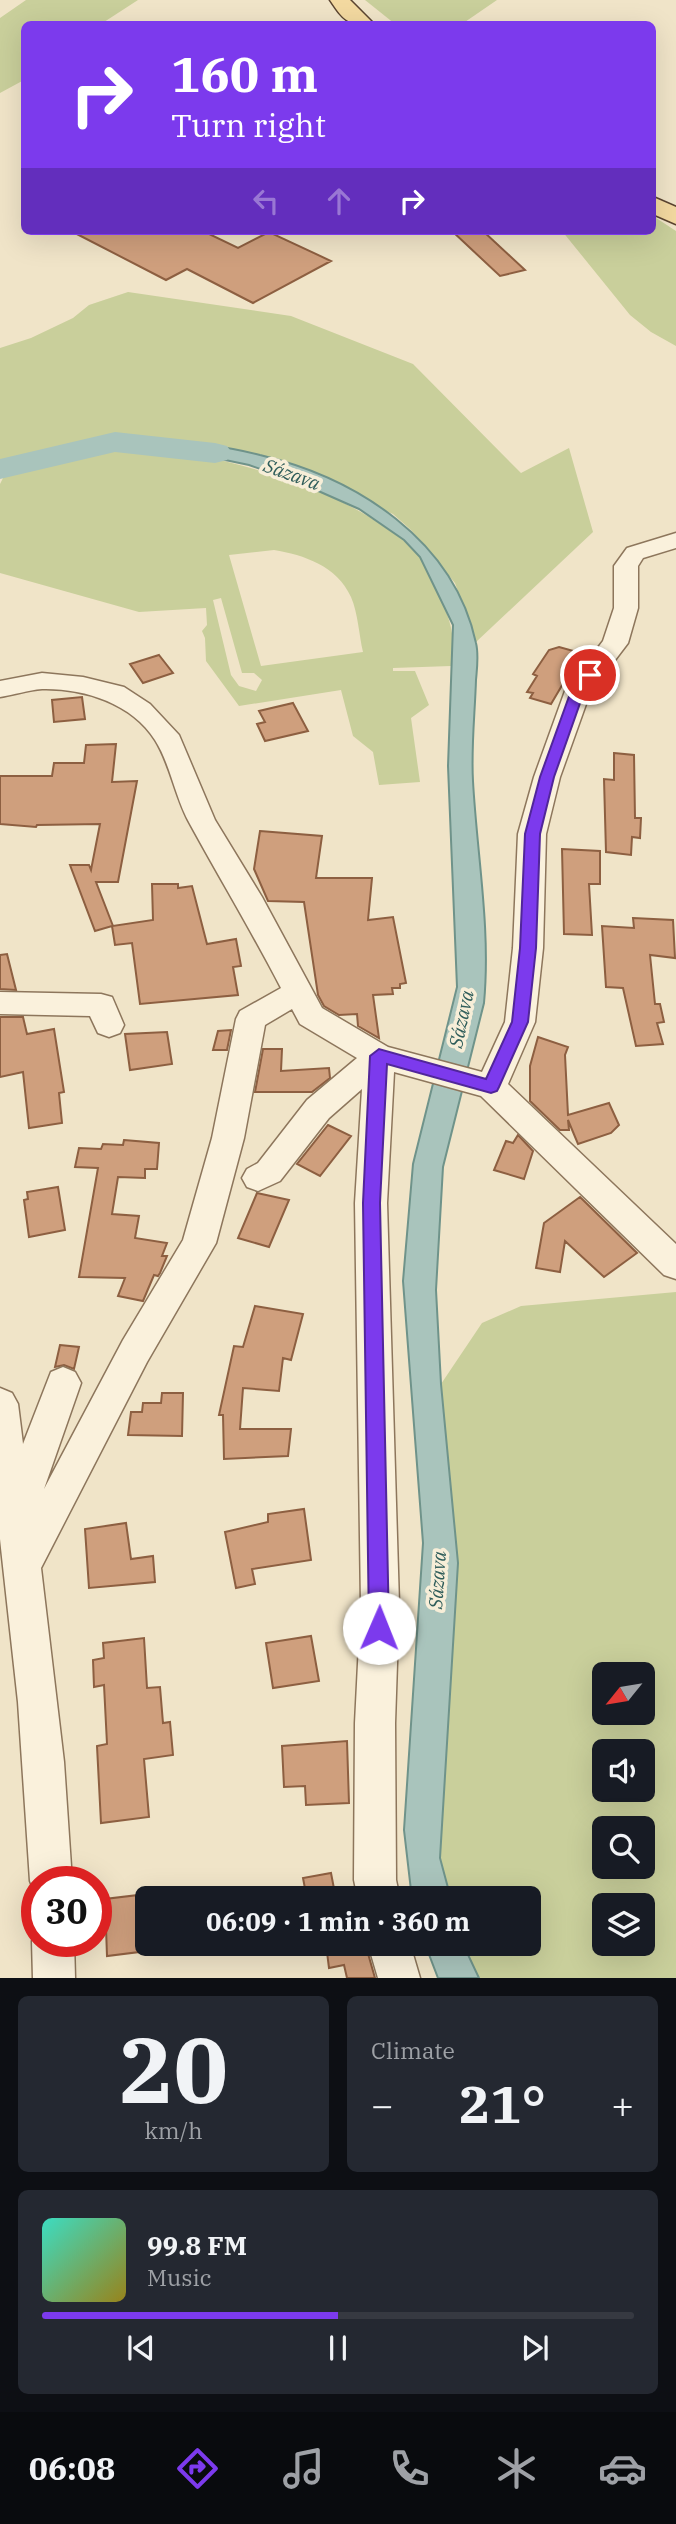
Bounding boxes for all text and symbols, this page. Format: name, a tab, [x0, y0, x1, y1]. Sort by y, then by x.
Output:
text: 160 m	[171, 42, 318, 105]
icon: right	[56, 49, 147, 140]
text: Turn right	[171, 104, 326, 146]
icon: left	[247, 182, 285, 220]
icon: ahead	[320, 182, 358, 220]
icon: right	[393, 182, 431, 220]
water label: Sázava	[260, 452, 324, 495]
pin	[560, 645, 620, 705]
icon: arrive	[571, 656, 609, 694]
water label: Sázava	[443, 987, 479, 1051]
water label: Sázava	[423, 1549, 451, 1611]
position arrow	[342, 1591, 416, 1665]
north arrow	[592, 1662, 654, 1726]
map controls	[592, 1662, 655, 1956]
button: sound	[592, 1739, 655, 1802]
button: search	[592, 1816, 655, 1879]
speed limit sign: 30	[21, 1866, 112, 1957]
button: layers	[592, 1893, 655, 1956]
text: 06:09 · 1 min · 360 m	[206, 1904, 470, 1938]
text: 20	[119, 2010, 228, 2128]
text: Climate	[371, 2035, 455, 2065]
text: 21°	[459, 2070, 546, 2137]
text: −	[371, 2080, 394, 2129]
text: +	[611, 2080, 634, 2129]
text: km/h	[144, 2115, 203, 2145]
text: 99.8 FM	[147, 2228, 247, 2262]
text: Music	[147, 2262, 212, 2292]
icon: previous	[122, 2329, 160, 2367]
icon: pause	[319, 2329, 357, 2367]
icon: next	[516, 2329, 554, 2367]
icon: directions	[173, 2444, 222, 2493]
icon: music	[279, 2444, 328, 2493]
icon: phone	[385, 2444, 434, 2493]
icon: climate	[492, 2444, 541, 2493]
icon: car	[598, 2444, 647, 2493]
text: 06:08	[29, 2447, 115, 2489]

